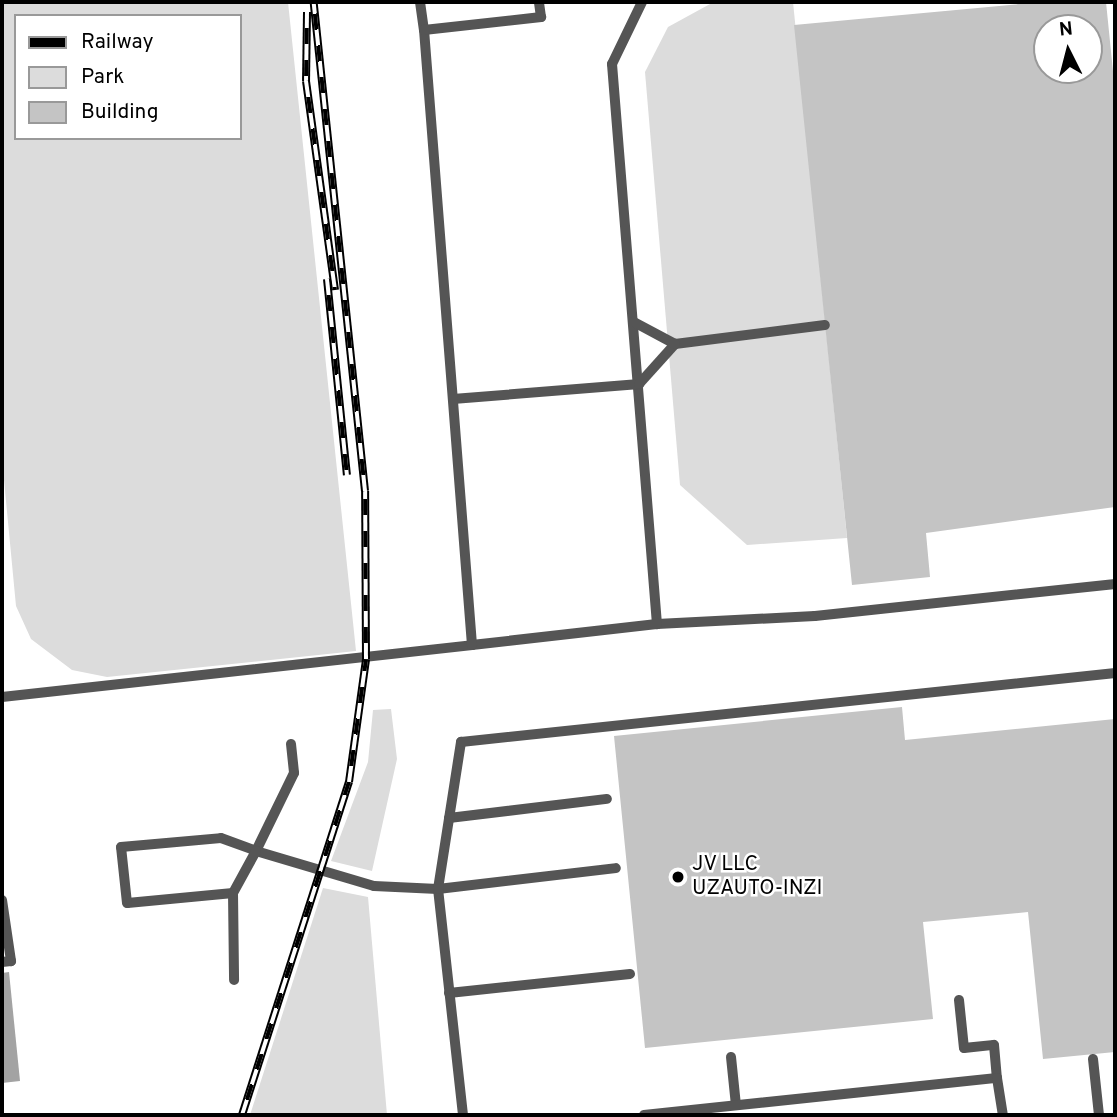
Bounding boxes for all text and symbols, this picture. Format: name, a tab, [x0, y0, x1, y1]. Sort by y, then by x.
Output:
legend	[14, 14, 242, 140]
north arrow	[1033, 14, 1103, 84]
text: N	[1058, 17, 1074, 43]
text: Railway	[81, 29, 154, 56]
text: Park	[81, 64, 124, 91]
text: Building	[81, 99, 159, 126]
place label: JV LLC UZAUTO-INZI	[692, 852, 822, 902]
marker: JV LLC UZAUTO-INZI	[670, 869, 686, 885]

